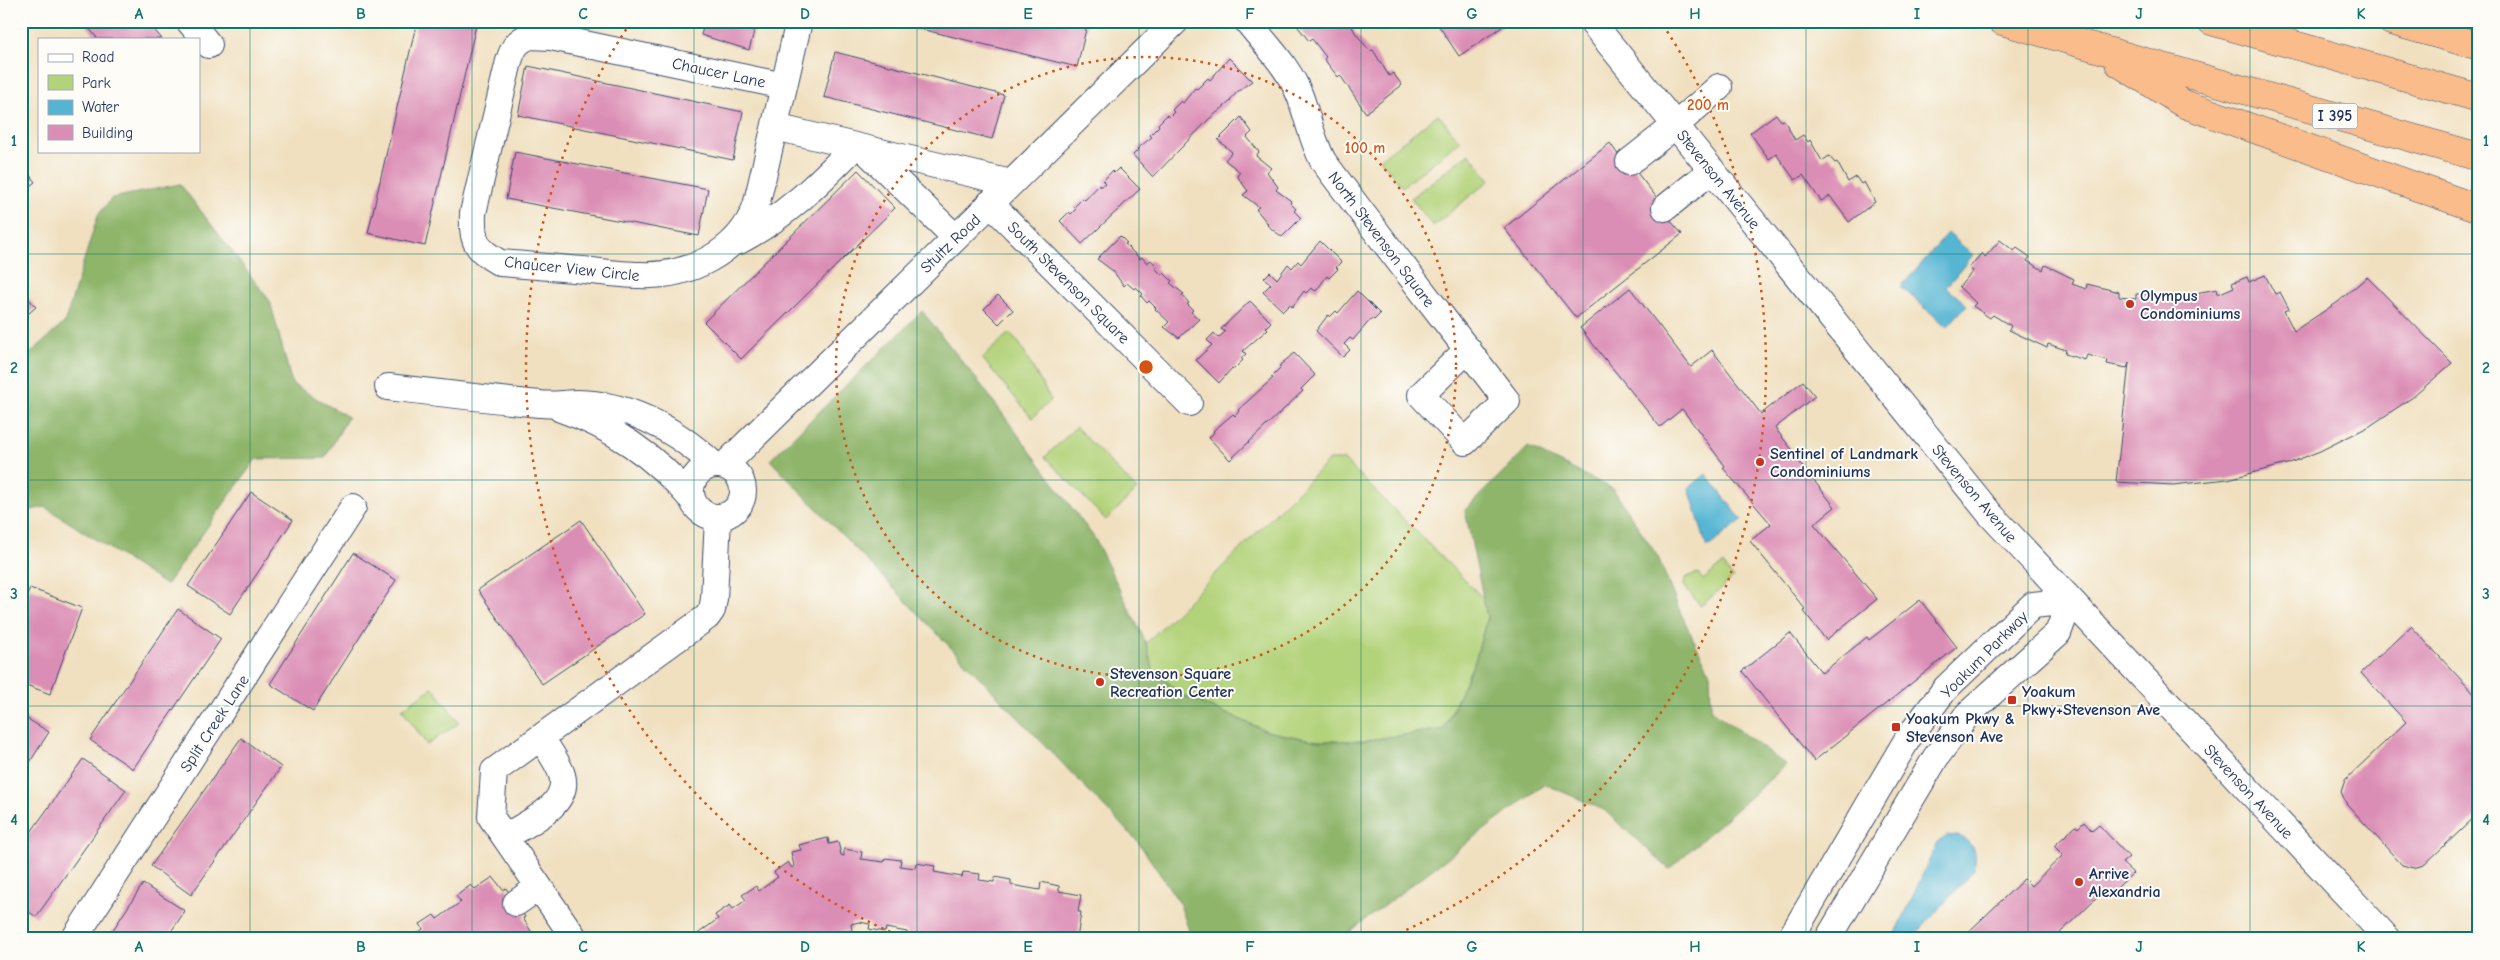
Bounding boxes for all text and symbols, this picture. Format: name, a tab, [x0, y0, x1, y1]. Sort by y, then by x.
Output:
text: A	[135, 5, 144, 23]
text: B	[356, 5, 366, 23]
text: C	[578, 5, 588, 23]
text: D	[800, 5, 810, 23]
text: E	[1023, 5, 1033, 23]
text: F	[1245, 5, 1255, 23]
text: G	[1466, 5, 1478, 23]
text: H	[1689, 5, 1701, 23]
text: I	[1914, 5, 1920, 23]
text: J	[2135, 5, 2143, 23]
text: K	[2356, 5, 2366, 23]
legend	[38, 38, 200, 152]
text: Road	[82, 48, 114, 66]
street label: Chaucer Lane	[670, 54, 767, 92]
text: Park	[82, 74, 111, 92]
text: 200 m	[1687, 96, 1729, 114]
text: Water	[82, 98, 119, 116]
road number: I 395	[2312, 104, 2358, 128]
text: Building	[82, 124, 133, 142]
street label: Stevenson Avenue	[1673, 126, 1764, 233]
text: 1	[11, 132, 17, 150]
text: 1	[2483, 132, 2489, 150]
text: 100 m	[1345, 139, 1385, 157]
street label: North Stevenson Square	[1324, 168, 1438, 311]
street label: Stultz Road	[917, 211, 984, 277]
street label: South Stevenson Square	[1004, 218, 1133, 347]
street label: Chaucer View Circle	[503, 253, 640, 285]
place label: Olympus Condominiums	[2140, 287, 2240, 323]
marker: Olympus Condominiums	[2124, 298, 2136, 310]
centre of rings	[1137, 358, 1155, 376]
text: 2	[10, 359, 18, 377]
text: 2	[2482, 359, 2490, 377]
street label: Stevenson Avenue	[1928, 441, 2020, 546]
place label: Sentinel of Landmark Condominiums	[1770, 445, 1918, 481]
marker: Sentinel of Landmark Condominiums	[1754, 456, 1766, 468]
text: 3	[10, 585, 18, 603]
text: 3	[2482, 585, 2490, 603]
street label: Yoakum Parkway	[1938, 607, 2032, 702]
place label: Stevenson Square Recreation Center	[1110, 665, 1234, 701]
street label: Split Creek Lane	[177, 672, 253, 776]
marker: Stevenson Square Recreation Center	[1094, 676, 1106, 688]
place label: Yoakum Pkwy+Stevenson Ave	[2022, 683, 2160, 719]
marker: Yoakum Pkwy+Stevenson Ave	[2006, 694, 2018, 706]
place label: Yoakum Pkwy & Stevenson Ave	[1906, 710, 2015, 746]
marker: Yoakum Pkwy & Stevenson Ave	[1890, 721, 1902, 733]
street label: Stevenson Avenue	[2200, 741, 2297, 843]
text: 4	[10, 811, 18, 829]
text: 4	[2482, 811, 2490, 829]
place label: Arrive Alexandria	[2089, 865, 2161, 901]
marker: Arrive Alexandria	[2073, 876, 2085, 888]
text: A	[135, 938, 144, 956]
text: B	[356, 938, 366, 956]
text: C	[578, 938, 588, 956]
text: D	[800, 938, 810, 956]
text: E	[1023, 938, 1033, 956]
text: F	[1245, 938, 1255, 956]
text: G	[1466, 938, 1478, 956]
text: H	[1689, 938, 1701, 956]
text: I	[1914, 938, 1920, 956]
text: J	[2135, 938, 2143, 956]
text: K	[2356, 938, 2366, 956]

